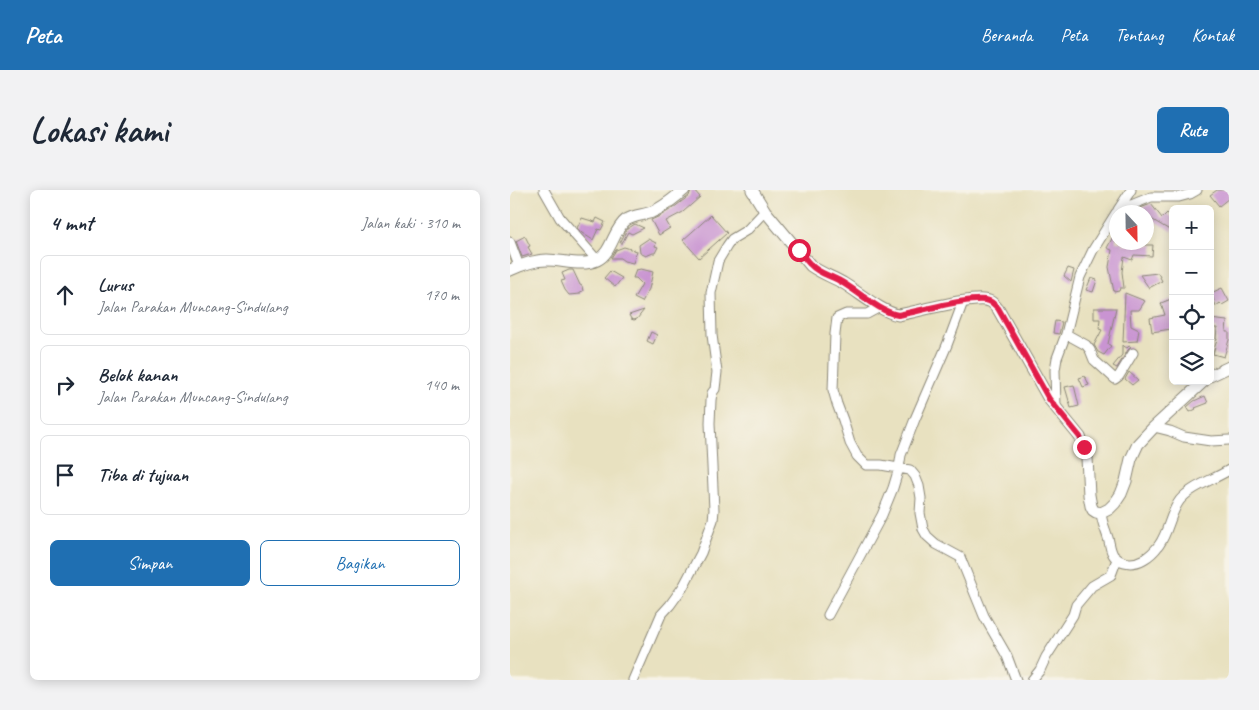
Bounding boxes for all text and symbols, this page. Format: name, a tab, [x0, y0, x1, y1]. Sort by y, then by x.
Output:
text: Peta	[25, 20, 62, 50]
text: Beranda	[981, 24, 1032, 46]
text: Peta	[1060, 24, 1087, 46]
text: Tentang	[1115, 24, 1164, 46]
text: Kontak	[1192, 24, 1234, 46]
button: Rute	[1157, 107, 1229, 153]
text: Lokasi kami	[30, 108, 168, 153]
north arrow	[1109, 205, 1154, 250]
map controls	[1169, 205, 1214, 385]
button: +	[1169, 205, 1214, 250]
text: 4 mnt	[50, 210, 93, 236]
text: Jalan kaki · 310 m	[362, 213, 460, 233]
route start	[788, 239, 811, 262]
button: −	[1169, 250, 1214, 295]
text: Lurus	[98, 273, 133, 297]
icon: ahead	[51, 281, 79, 309]
text: 170 m	[425, 285, 459, 305]
button: locate	[1169, 295, 1214, 340]
text: Jalan Parakan Muncang-Sindulang	[98, 297, 287, 317]
button: layers	[1169, 340, 1214, 385]
text: Belok kanan	[98, 363, 177, 387]
icon: right	[51, 371, 79, 399]
text: 140 m	[425, 375, 459, 395]
text: Jalan Parakan Muncang-Sindulang	[98, 387, 287, 407]
route end	[1073, 436, 1096, 459]
icon: arrive	[51, 461, 79, 489]
text: Tiba di tujuan	[98, 463, 188, 487]
button: Simpan	[50, 540, 250, 586]
button: Bagikan	[260, 540, 460, 586]

